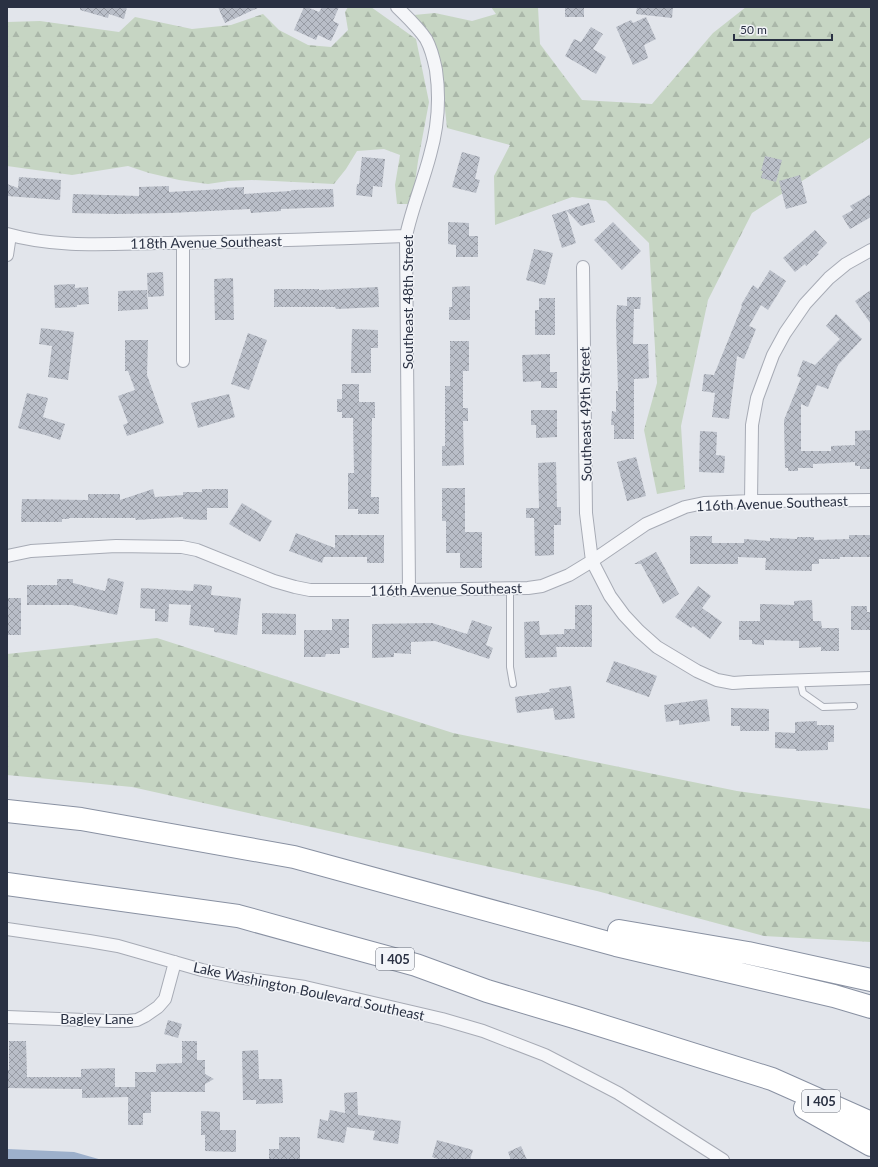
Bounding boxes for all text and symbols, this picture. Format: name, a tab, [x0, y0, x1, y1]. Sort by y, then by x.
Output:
scale bar	[734, 16, 832, 42]
text: 50 m	[740, 22, 767, 37]
street label: 118th Avenue Southeast	[130, 232, 282, 252]
street label: Southeast 48th Street	[399, 235, 416, 369]
street label: Southeast 49th Street	[575, 347, 595, 481]
street label: 116th Avenue Southeast	[696, 492, 848, 514]
street label: 116th Avenue Southeast	[370, 579, 522, 599]
road number: I 405	[376, 948, 414, 970]
street label: Lake Washington Boulevard Southeast	[192, 958, 426, 1024]
street label: Bagley Lane	[60, 1010, 134, 1027]
road number: I 405	[802, 1090, 840, 1112]

